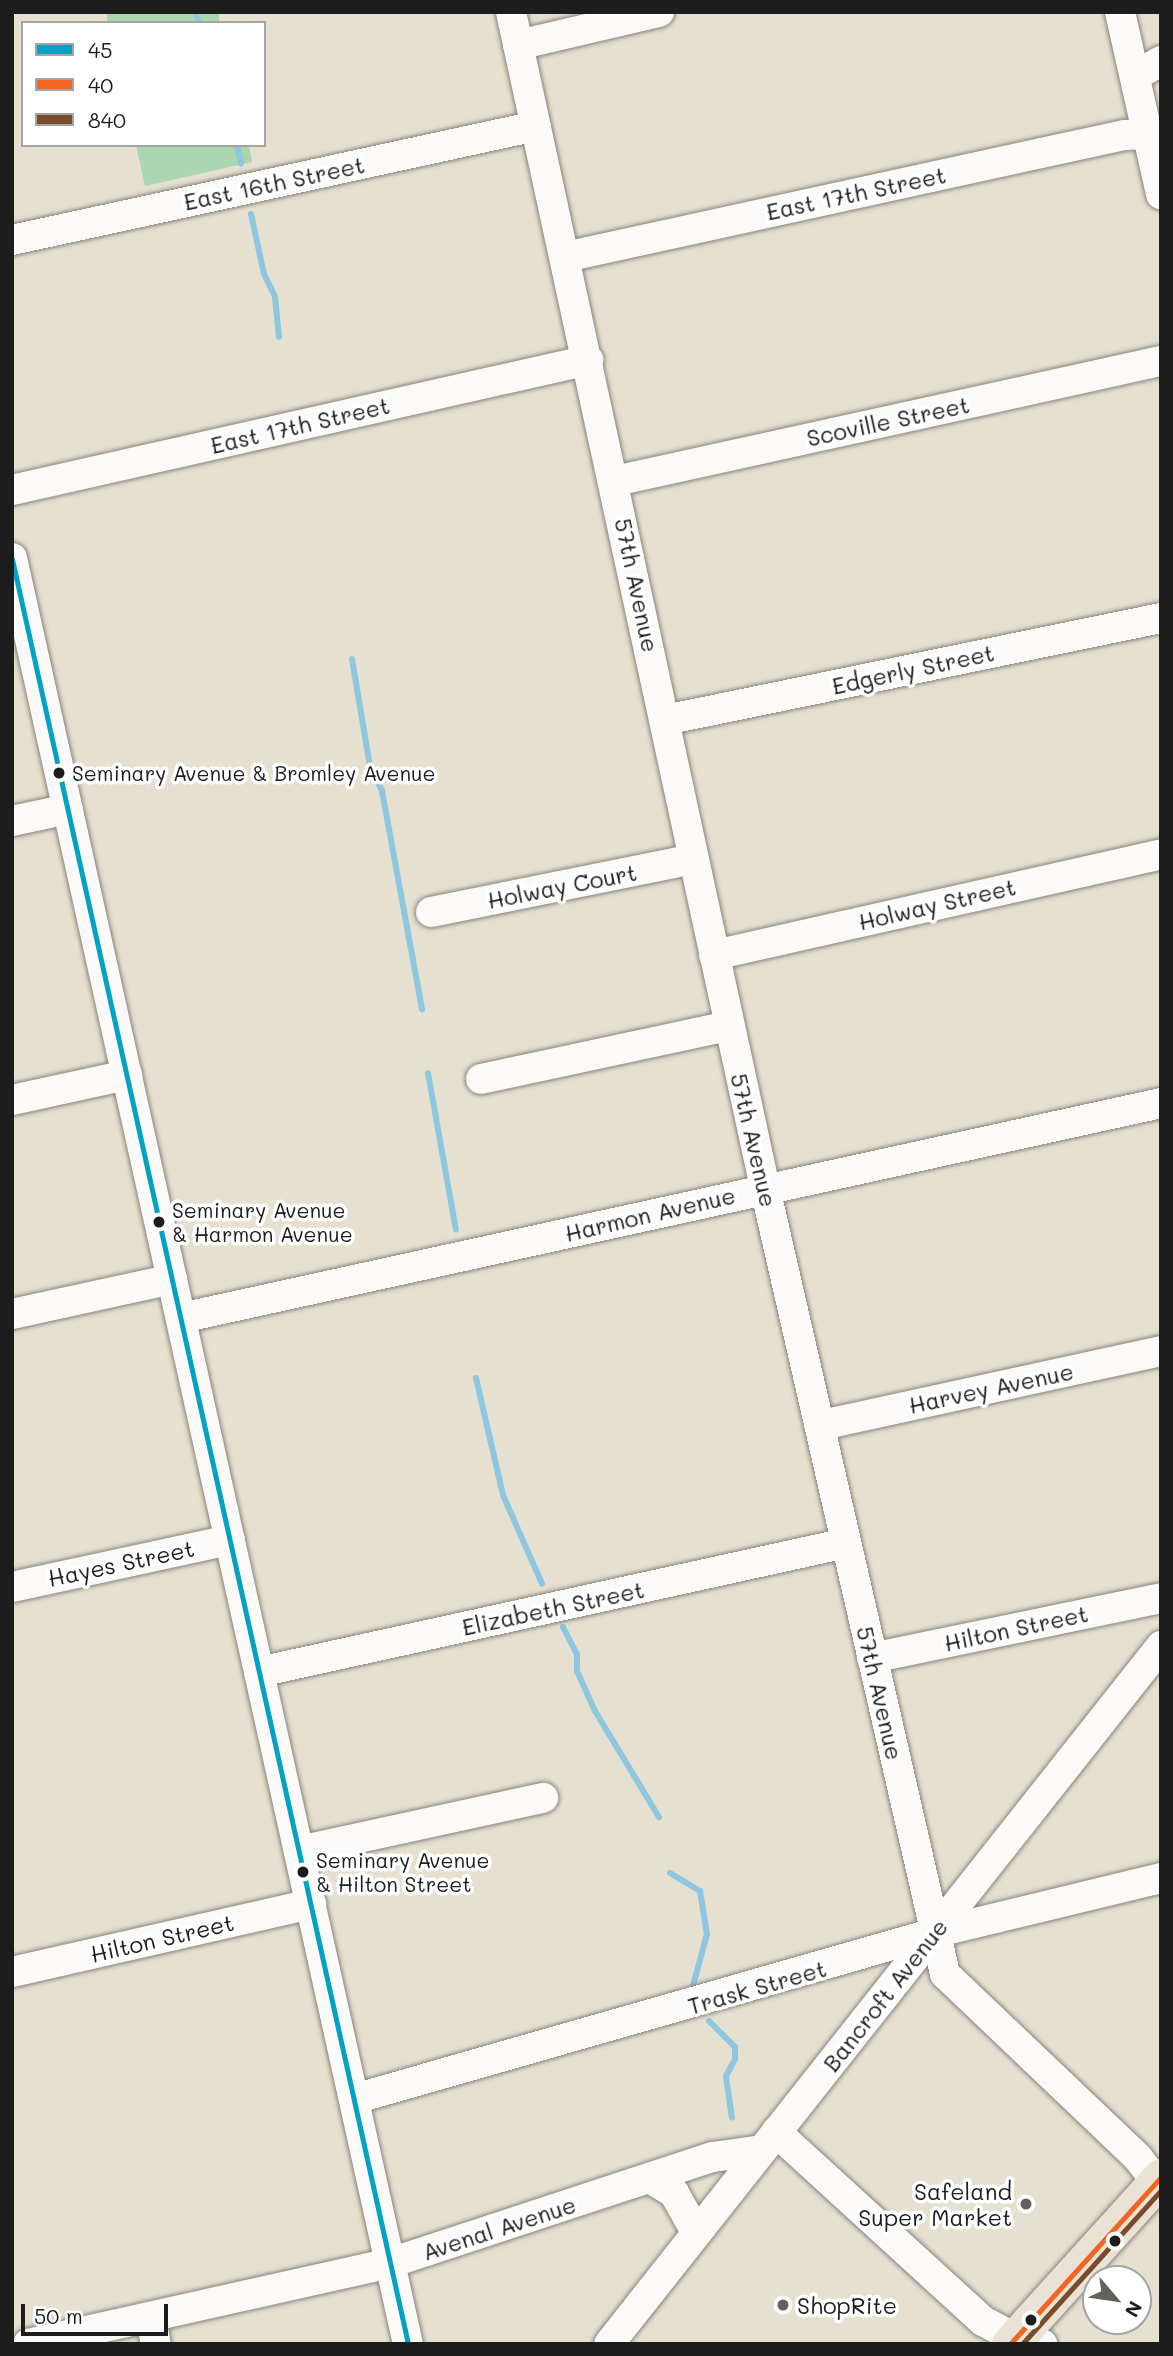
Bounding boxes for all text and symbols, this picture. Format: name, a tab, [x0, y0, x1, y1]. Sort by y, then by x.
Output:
legend	[21, 21, 266, 147]
text: 45	[88, 36, 113, 63]
text: 40	[88, 71, 113, 98]
text: 840	[88, 106, 126, 133]
street label: East 16th Street	[181, 150, 367, 216]
street label: East 17th Street	[764, 160, 948, 226]
street label: Scoville Street	[804, 390, 972, 452]
street label: East 17th Street	[208, 391, 392, 459]
street label: 57th Avenue	[609, 516, 665, 654]
street label: Edgerly Street	[829, 638, 997, 700]
place label: Seminary Avenue & Bromley Avenue	[72, 760, 436, 786]
marker: Seminary Avenue & Bromley Avenue	[52, 766, 66, 780]
street label: Holway Court	[485, 858, 639, 914]
street label: Holway Street	[856, 872, 1018, 936]
street label: 57th Avenue	[725, 1071, 783, 1209]
street label: Harmon Avenue	[562, 1181, 738, 1247]
place label: Seminary Avenue & Harmon Avenue	[172, 1197, 353, 1247]
marker: Seminary Avenue & Harmon Avenue	[152, 1215, 166, 1229]
street label: Harvey Avenue	[906, 1357, 1076, 1419]
street label: Hayes Street	[45, 1534, 197, 1592]
street label: Elizabeth Street	[459, 1575, 647, 1641]
street label: Hilton Street	[942, 1599, 1090, 1657]
street label: 57th Avenue	[851, 1624, 909, 1762]
place label: Seminary Avenue & Hilton Street	[316, 1847, 490, 1897]
marker: Seminary Avenue & Hilton Street	[296, 1865, 310, 1879]
street label: Hilton Street	[88, 1908, 236, 1968]
street label: Bancroft Avenue	[817, 1913, 953, 2077]
street label: Trask Street	[685, 1954, 829, 2020]
place label: Safeland Super Market	[858, 2177, 1012, 2231]
street label: Avenal Avenue	[419, 2190, 579, 2266]
marker: Safeland Super Market	[1018, 2196, 1034, 2212]
unlabelled marker	[1108, 2234, 1122, 2248]
north arrow	[1082, 2265, 1152, 2335]
scale bar	[24, 2290, 172, 2334]
place label: ShopRite	[797, 2291, 897, 2319]
marker: ShopRite	[775, 2297, 791, 2313]
text: N	[1120, 2297, 1148, 2322]
text: 50 m	[34, 2302, 83, 2329]
unlabelled marker	[1024, 2313, 1038, 2327]

